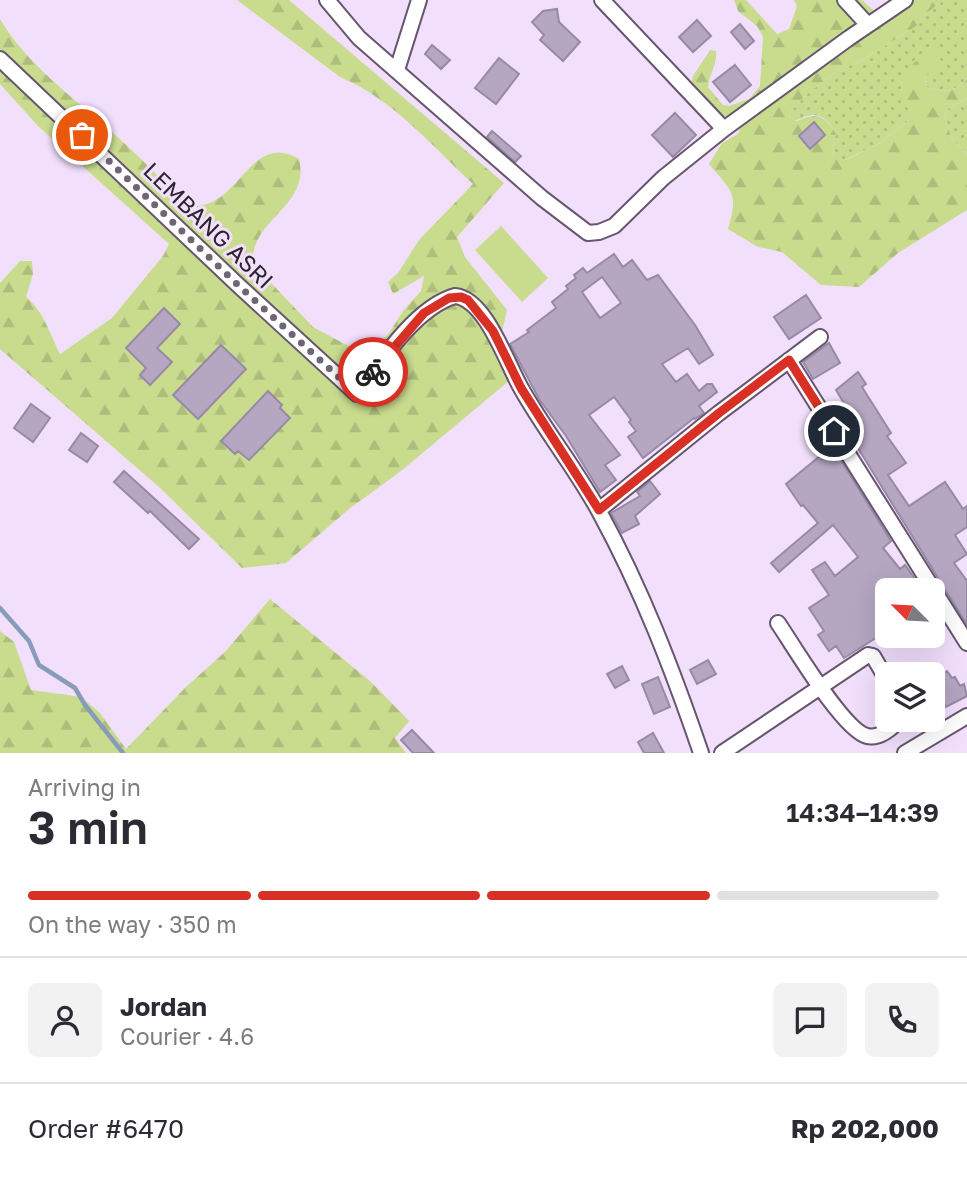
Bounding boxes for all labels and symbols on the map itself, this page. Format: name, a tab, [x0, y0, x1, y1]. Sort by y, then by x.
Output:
pin	[52, 105, 112, 165]
street label: LEMBANG ASRI	[138, 156, 280, 294]
courier	[338, 337, 408, 407]
pin	[804, 401, 864, 461]
north arrow	[875, 578, 945, 648]

